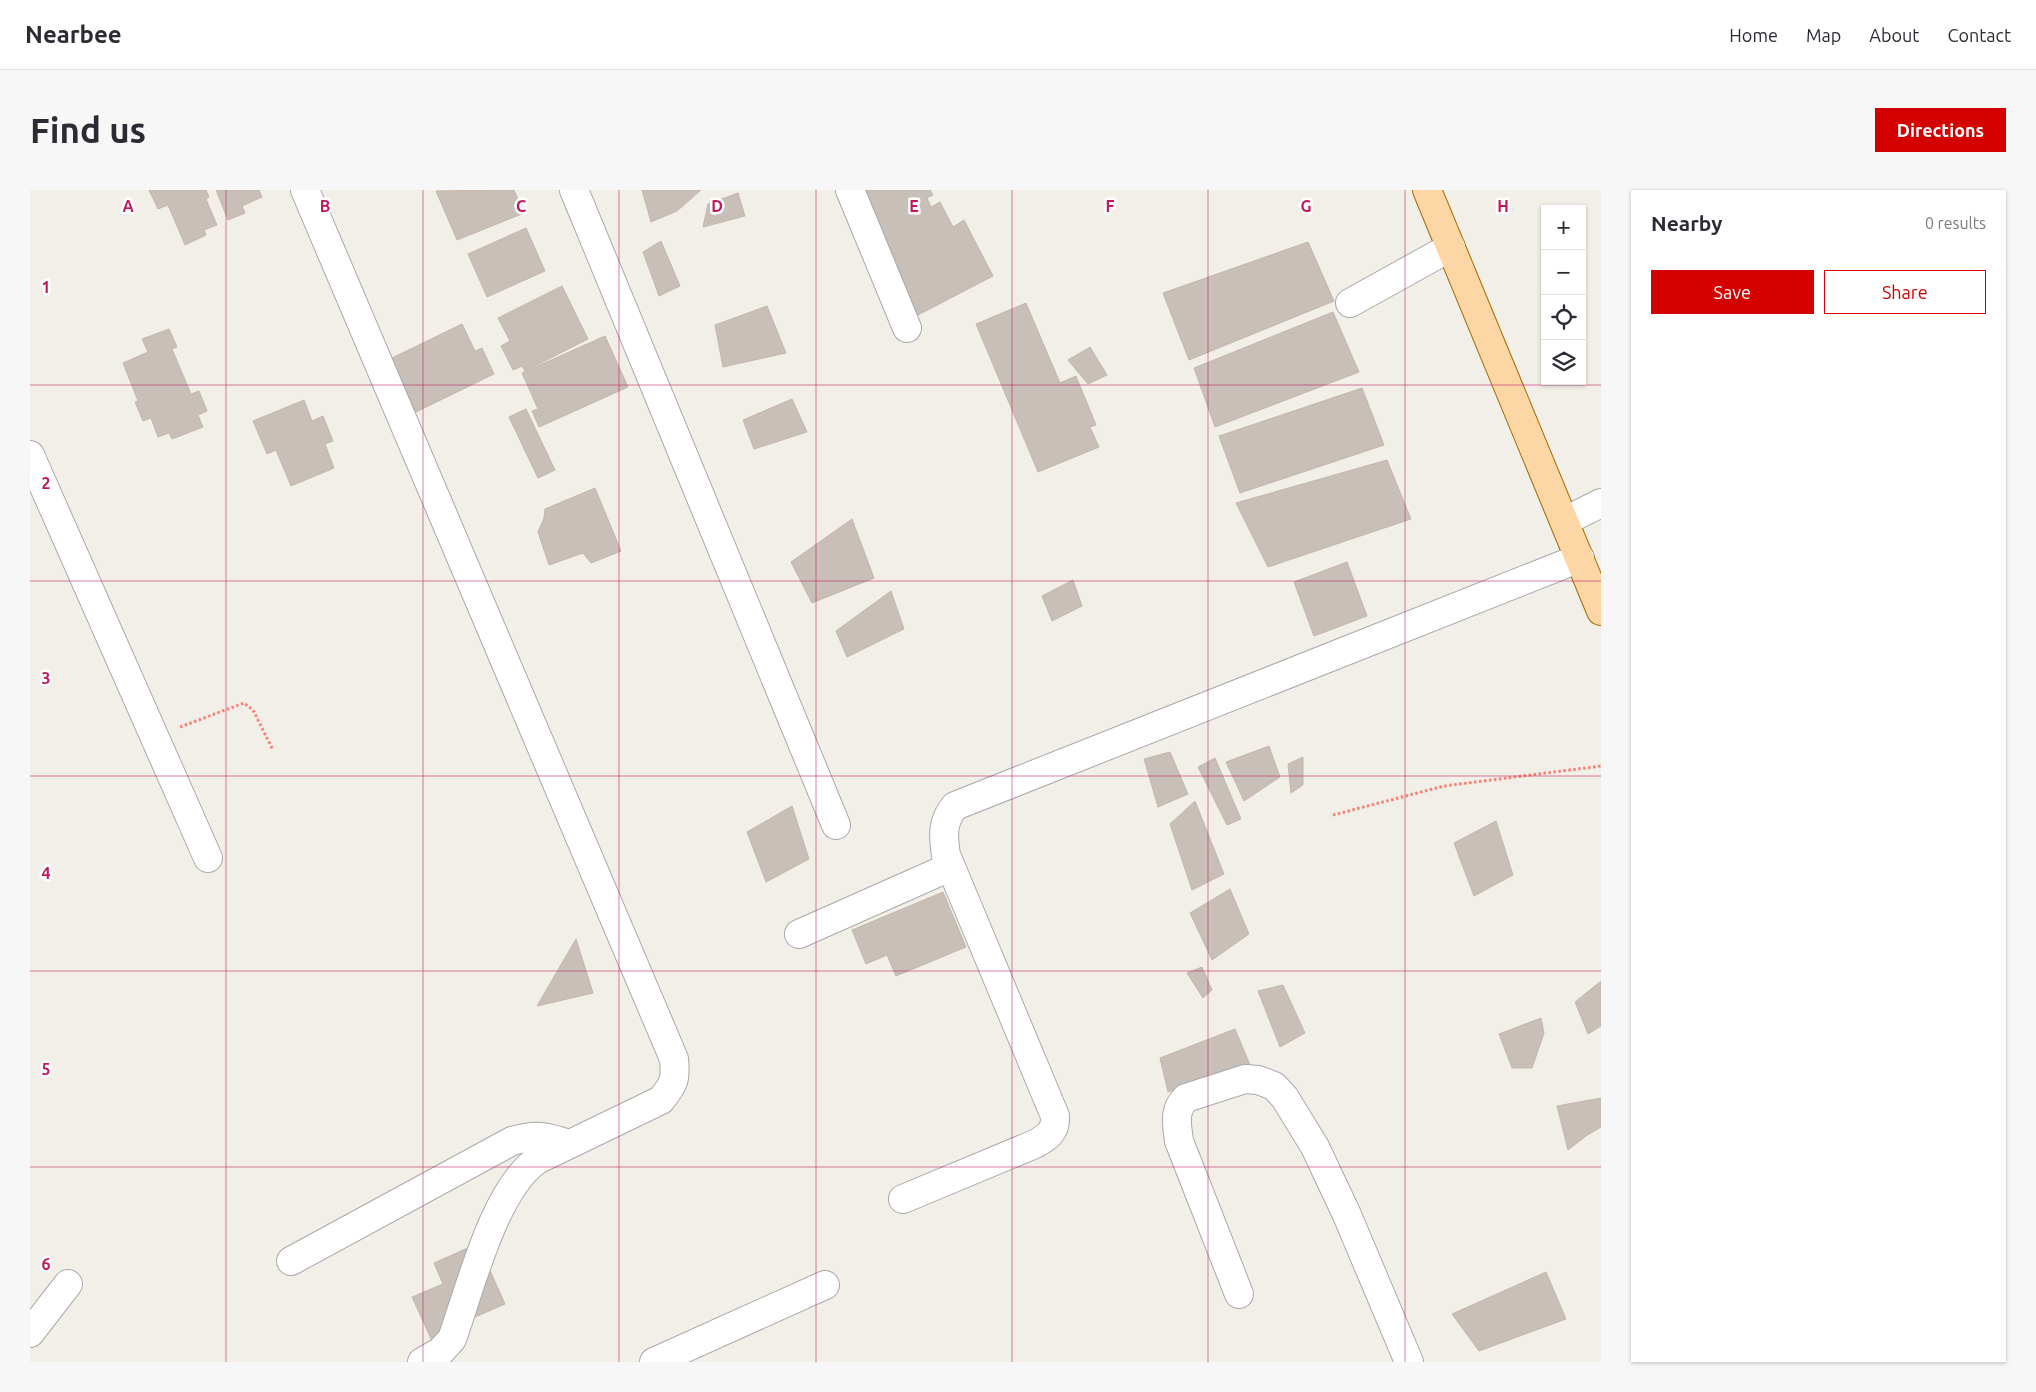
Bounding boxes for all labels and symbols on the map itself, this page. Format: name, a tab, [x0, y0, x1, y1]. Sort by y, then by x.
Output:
text: A	[122, 197, 134, 215]
text: B	[320, 197, 330, 215]
text: C	[516, 197, 526, 215]
text: D	[711, 197, 723, 215]
text: E	[909, 197, 919, 215]
text: F	[1106, 197, 1115, 215]
text: G	[1300, 197, 1312, 215]
text: H	[1497, 197, 1509, 215]
text: 1	[41, 278, 51, 296]
text: 2	[41, 474, 51, 492]
text: 3	[41, 669, 51, 687]
text: 4	[41, 864, 51, 882]
text: 5	[41, 1060, 51, 1078]
text: 6	[41, 1255, 51, 1273]

